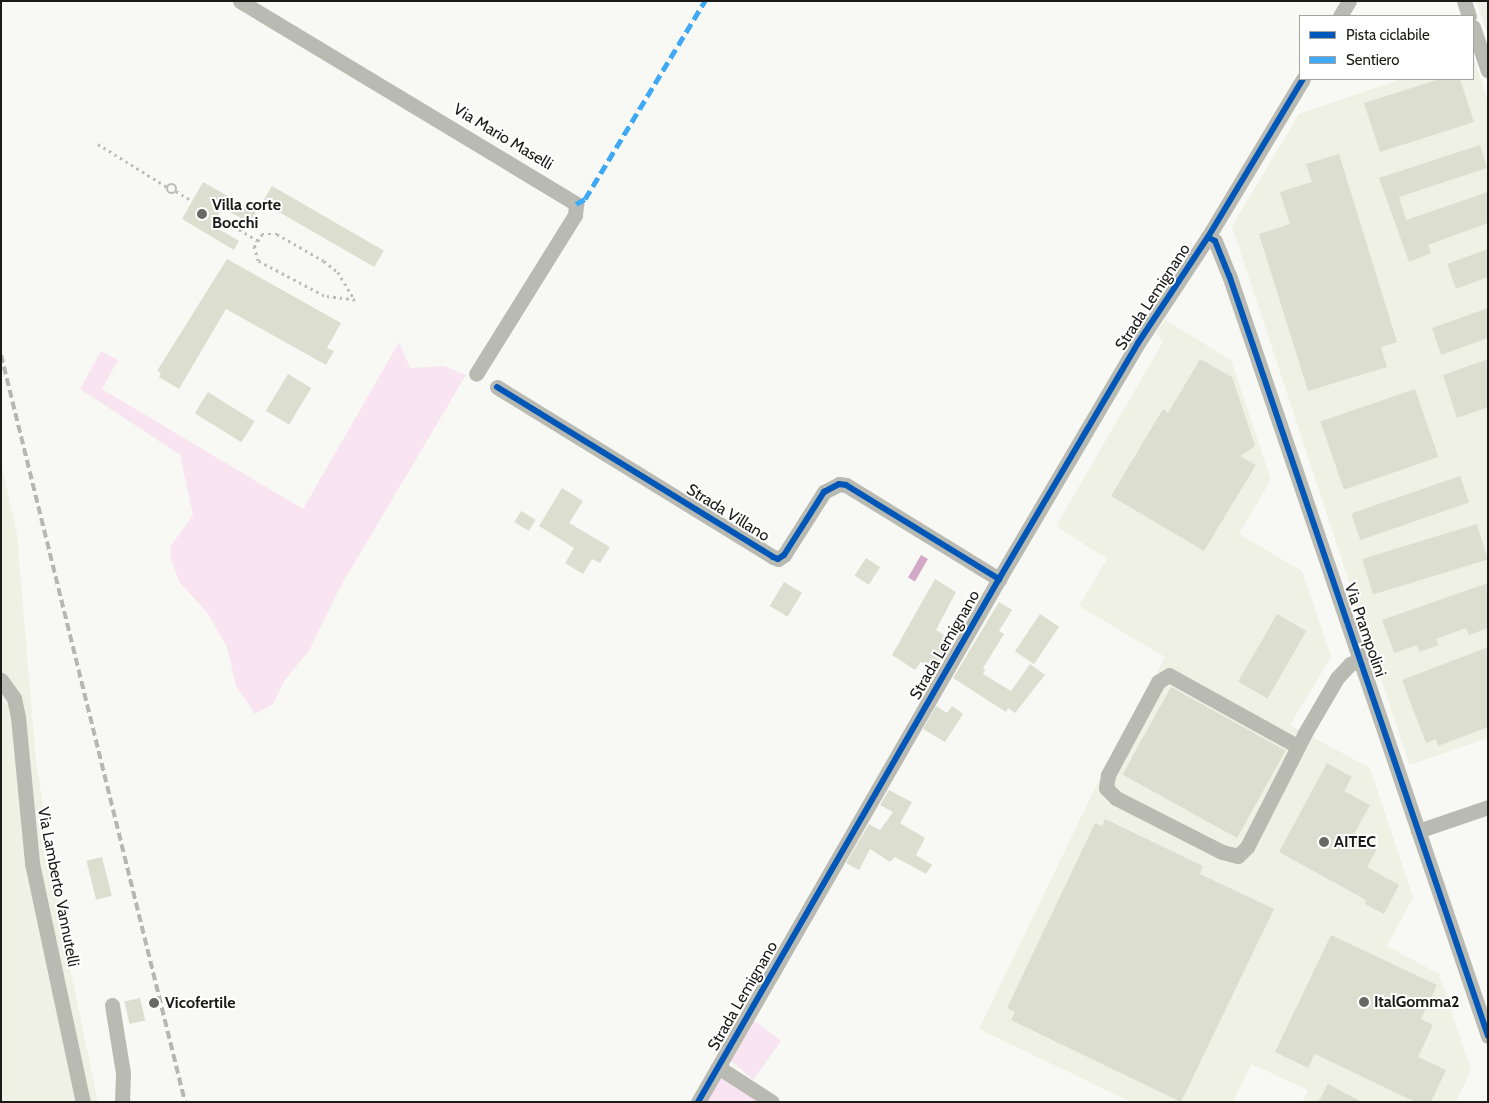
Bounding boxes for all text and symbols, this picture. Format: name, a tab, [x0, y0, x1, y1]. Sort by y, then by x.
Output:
legend	[1299, 15, 1474, 80]
text: Pista ciclabile	[1346, 26, 1430, 44]
text: Sentiero	[1346, 51, 1399, 69]
street label: Via Mario Maselli	[450, 100, 556, 174]
place label: Villa corte Bocchi	[212, 195, 281, 233]
marker: Villa corte Bocchi	[196, 208, 208, 220]
street label: Strada Lemignano	[1111, 240, 1195, 354]
street label: Strada Villano	[683, 480, 773, 546]
street label: Via Prampolini	[1340, 581, 1390, 679]
street label: Strada Lemignano	[906, 587, 984, 703]
street label: Via Lamberto Vannutelli	[33, 806, 83, 968]
place label: AITEC	[1334, 832, 1376, 852]
marker: AITEC	[1318, 836, 1330, 848]
street label: Strada Lemignano	[704, 938, 782, 1054]
place label: ItalGomma2	[1374, 992, 1460, 1012]
place label: Vicofertile	[165, 993, 235, 1013]
marker: Vicofertile	[147, 996, 161, 1010]
marker: ItalGomma2	[1358, 996, 1370, 1008]

